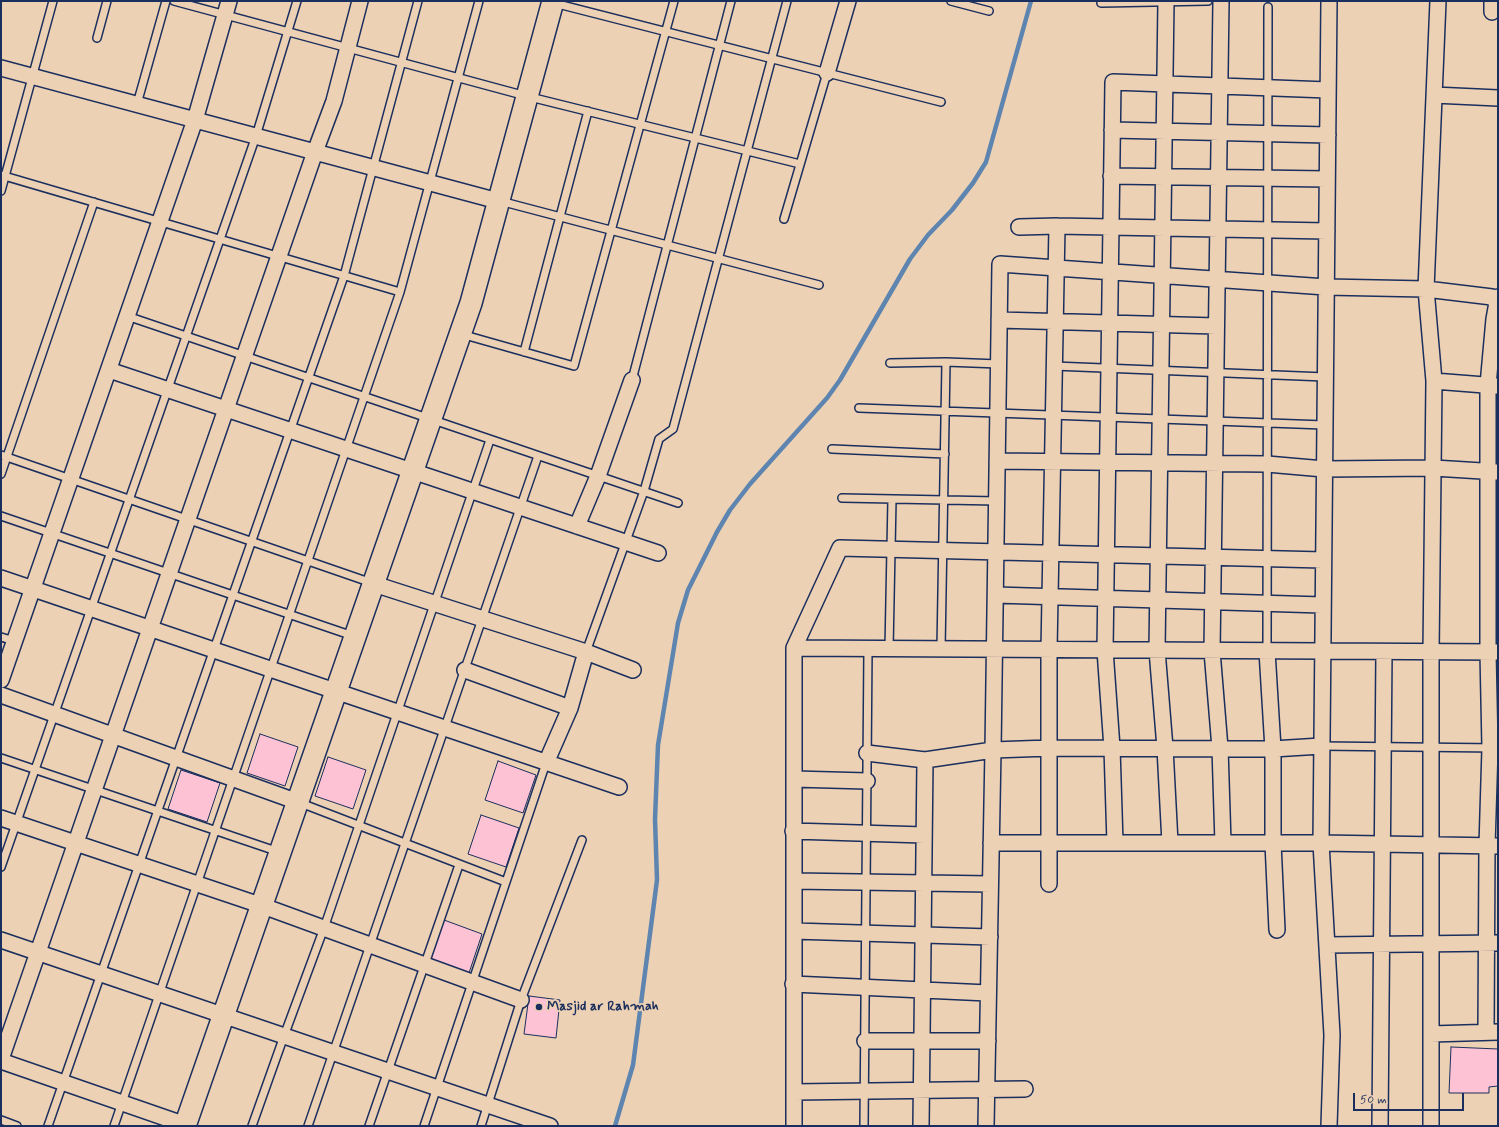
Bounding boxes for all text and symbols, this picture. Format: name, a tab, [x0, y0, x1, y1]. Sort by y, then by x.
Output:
place label: Masjid ar Rahmah	[547, 999, 659, 1015]
marker: Masjid ar Rahmah	[534, 1002, 544, 1012]
scale bar	[1355, 1085, 1466, 1111]
text: 50 m	[1360, 1092, 1387, 1108]

